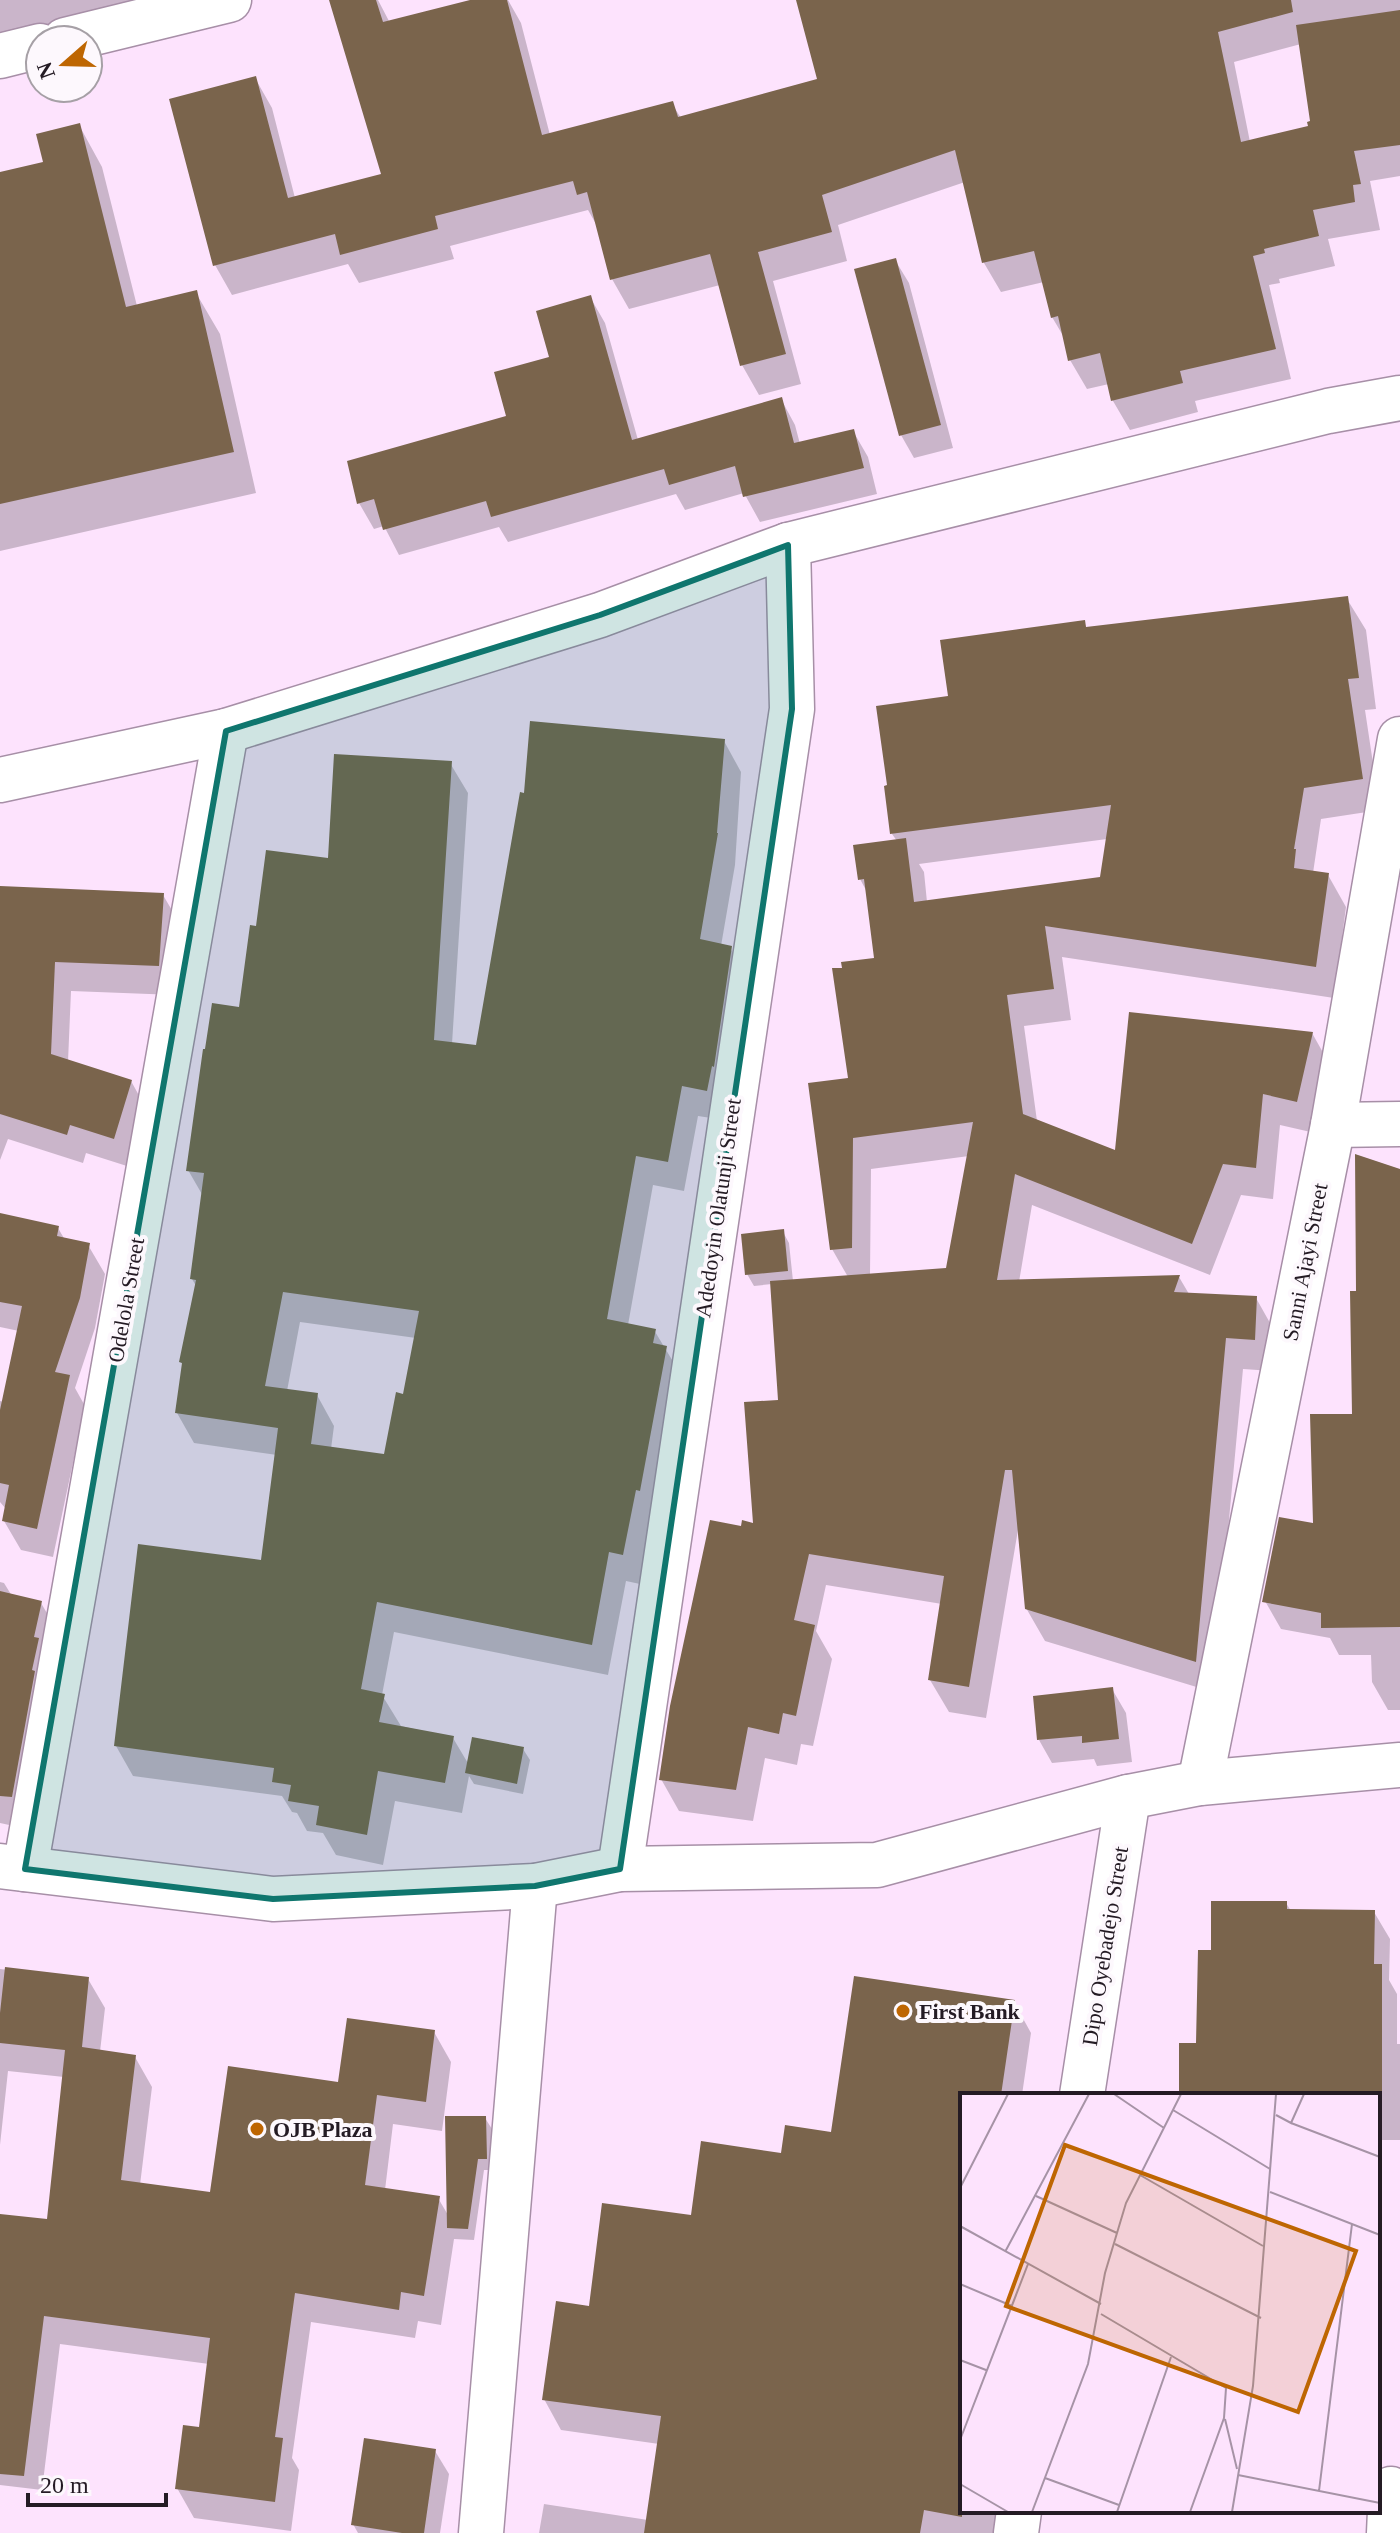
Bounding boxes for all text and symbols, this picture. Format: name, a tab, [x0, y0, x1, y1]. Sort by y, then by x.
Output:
north arrow	[24, 24, 104, 104]
text: N	[31, 59, 60, 82]
street label: Adedoyin Olatunji Street	[690, 1097, 746, 1319]
street label: Sanni Ajayi Street	[1277, 1181, 1333, 1343]
street label: Odelola Street	[103, 1236, 149, 1364]
street label: Dipo Oyebadejo Street	[1077, 1844, 1133, 2048]
place label: First Bank	[919, 1999, 1021, 2024]
marker: First Bank	[894, 2002, 912, 2020]
inset map	[960, 2093, 1380, 2513]
place label: OJB Plaza	[273, 2117, 373, 2142]
marker: OJB Plaza	[248, 2120, 266, 2138]
scale bar	[28, 2457, 166, 2507]
text: 20 m	[40, 2472, 89, 2498]

